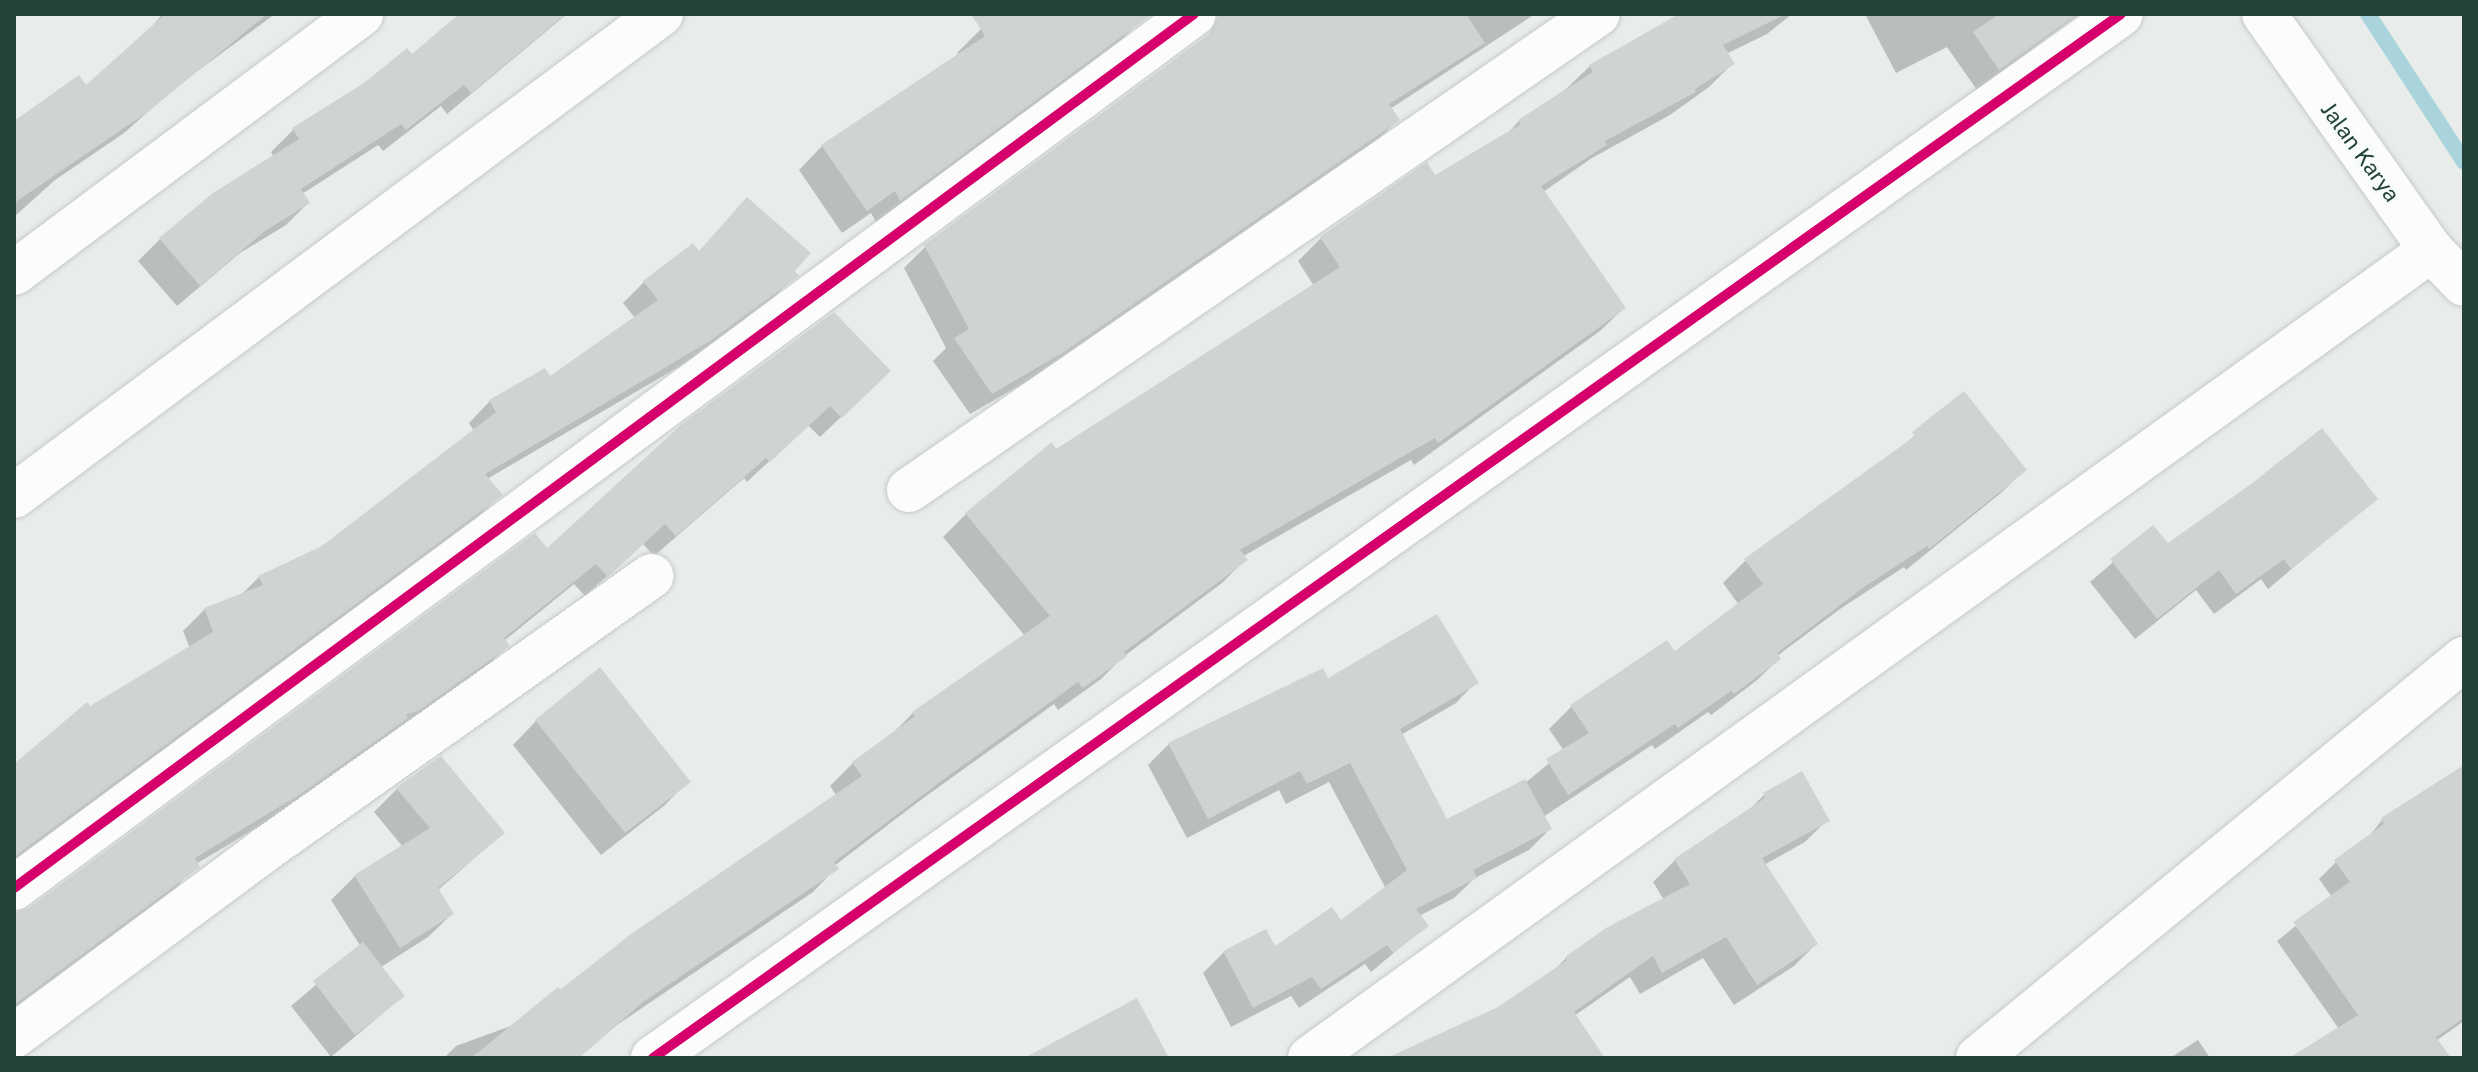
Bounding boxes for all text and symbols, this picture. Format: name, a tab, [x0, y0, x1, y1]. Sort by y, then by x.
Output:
street label: Jalan Karya	[2315, 97, 2405, 207]

